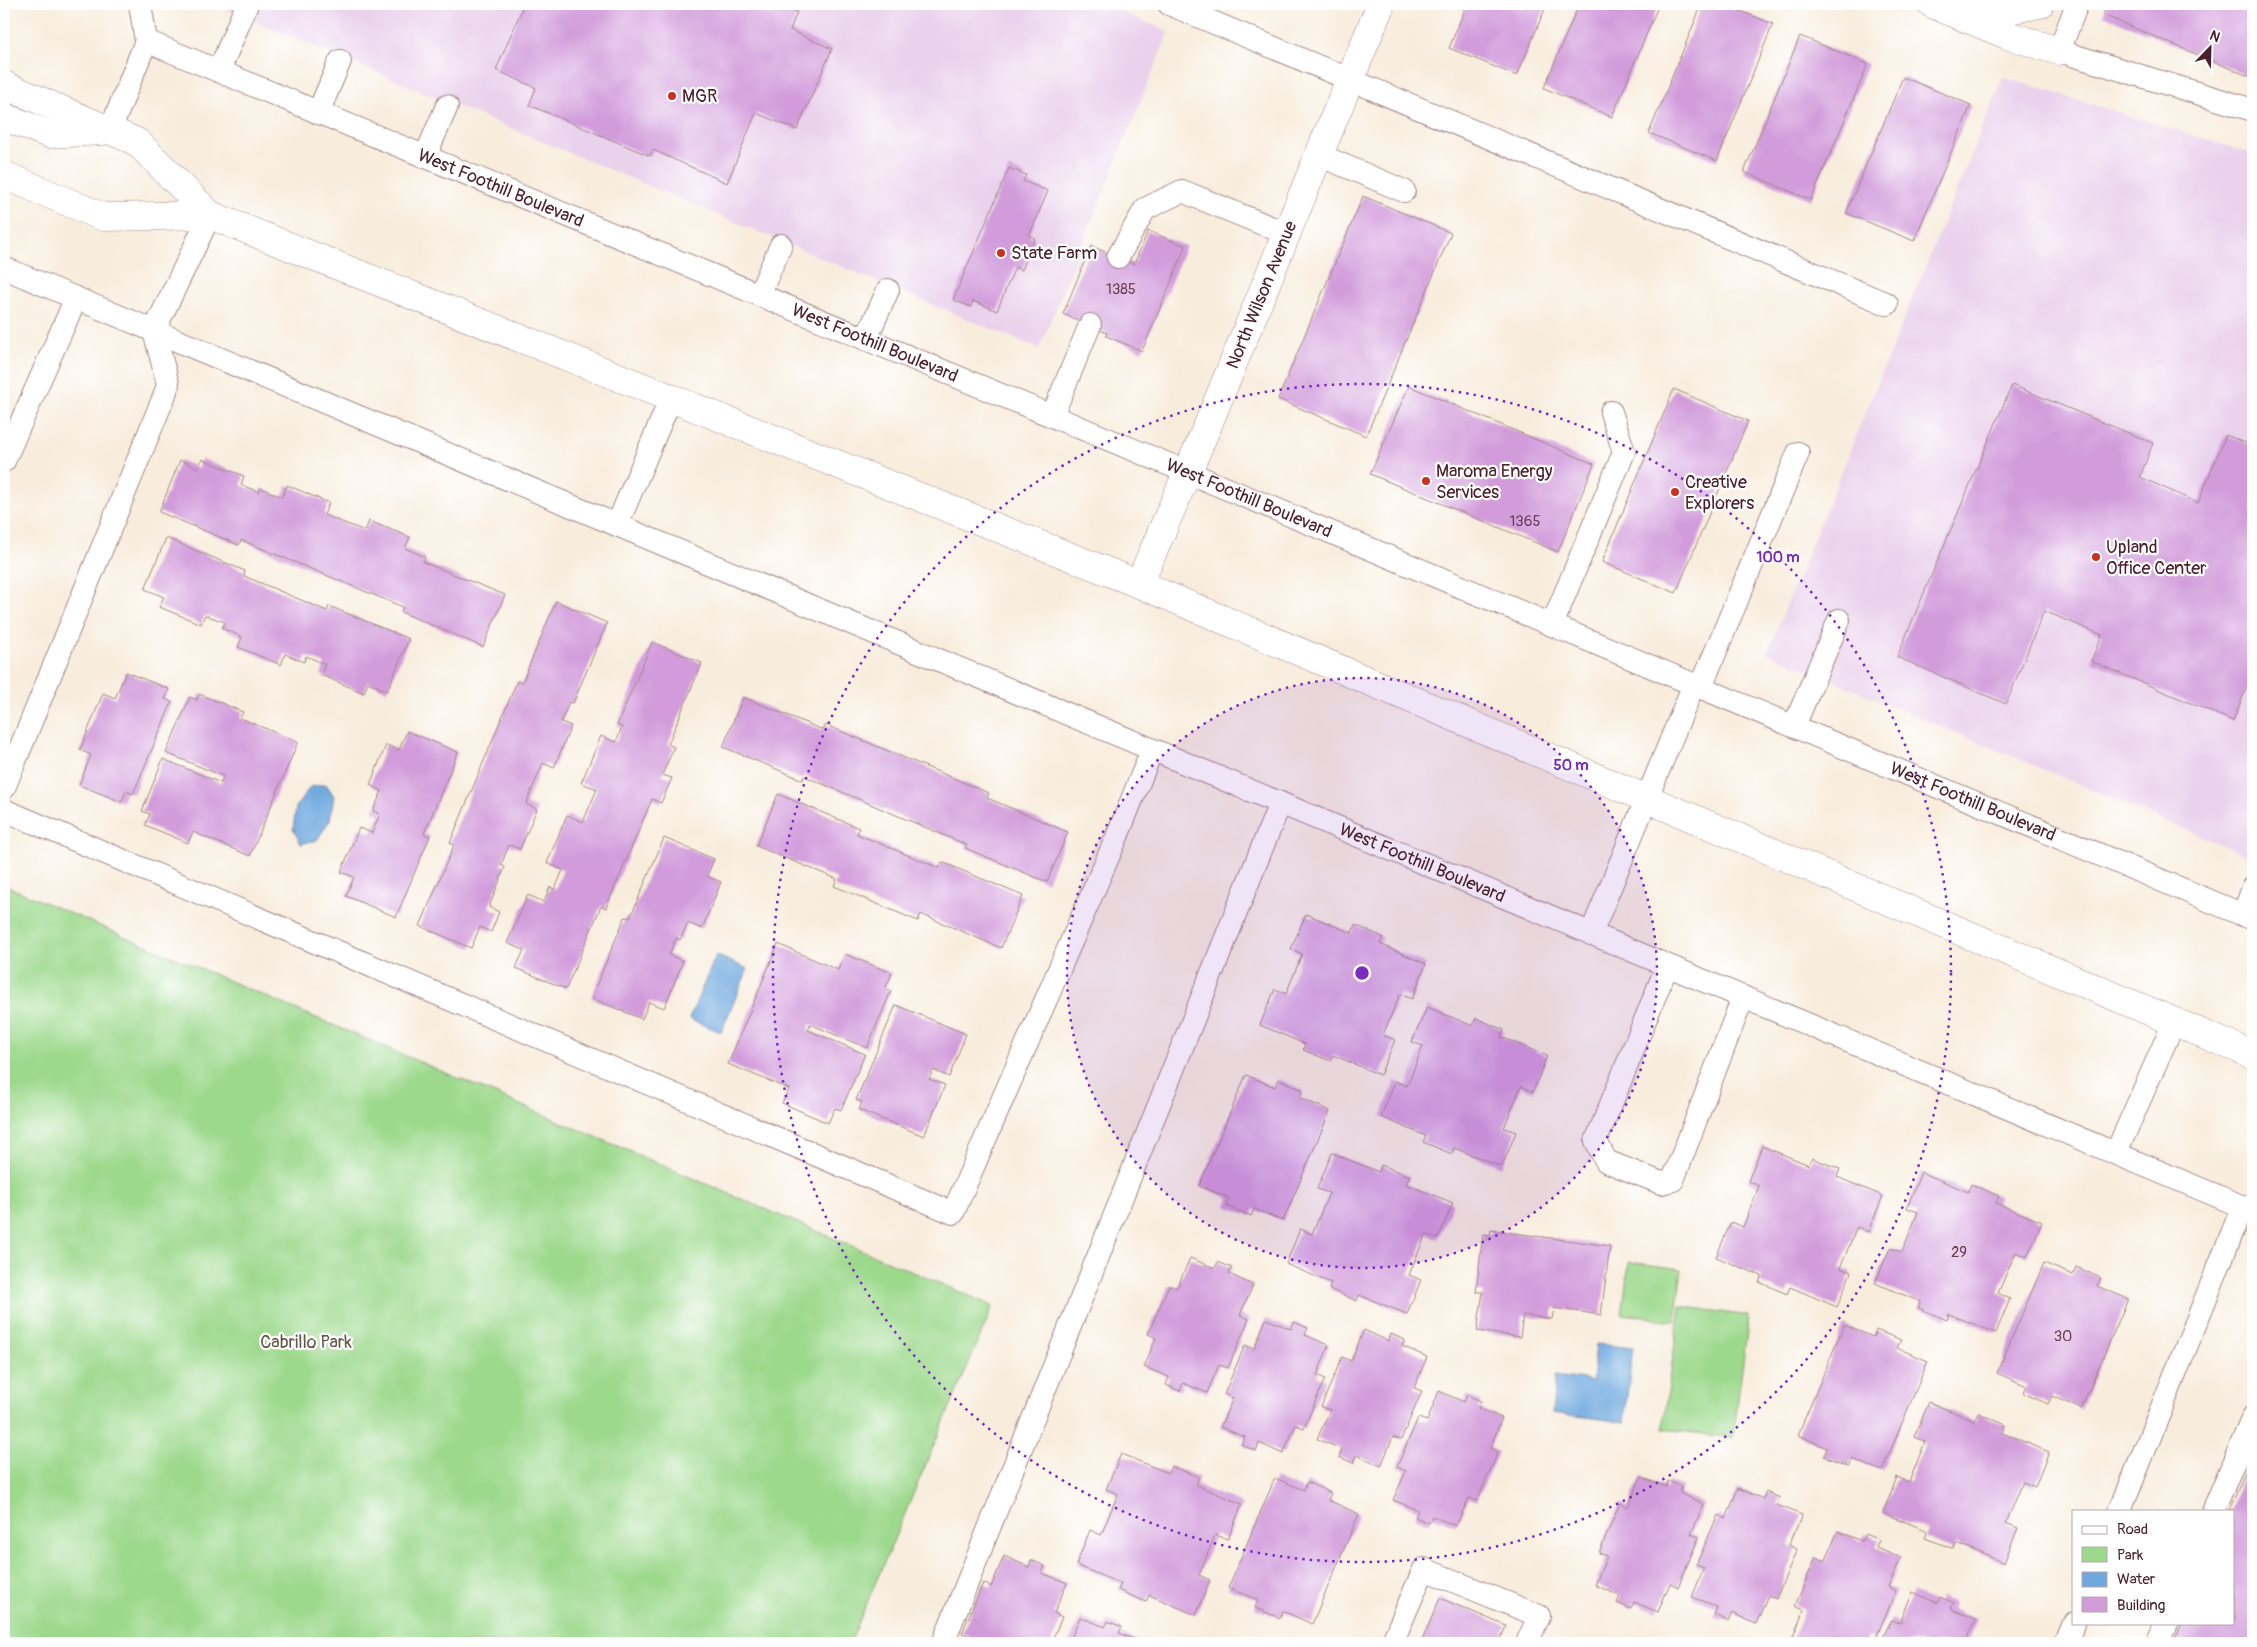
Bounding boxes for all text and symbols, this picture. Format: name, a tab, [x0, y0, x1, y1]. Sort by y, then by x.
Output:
north arrow	[2184, 22, 2234, 72]
text: N	[2207, 27, 2223, 46]
place label: MGR	[682, 85, 717, 108]
marker: MGR	[666, 90, 678, 102]
street label: West Foothill Boulevard	[414, 143, 587, 233]
street label: North Wilson Avenue	[1221, 217, 1302, 372]
place label: State Farm	[1011, 242, 1097, 265]
marker: State Farm	[995, 247, 1007, 259]
house number: 1385	[1106, 280, 1136, 299]
street label: West Foothill Boulevard	[788, 298, 962, 387]
street label: West Foothill Boulevard	[1163, 453, 1336, 543]
place label: Maroma Energy Services	[1436, 460, 1553, 504]
place label: Creative Explorers	[1685, 471, 1754, 515]
marker: Maroma Energy Services	[1420, 475, 1432, 487]
marker: Creative Explorers	[1669, 486, 1681, 498]
house number: 1365	[1509, 512, 1541, 531]
place label: Upland Office Center	[2106, 536, 2207, 580]
text: 100 m	[1757, 548, 1799, 567]
marker: Upland Office Center	[2090, 551, 2102, 563]
text: 50 m	[1554, 756, 1588, 775]
street label: West Foothill Boulevard	[1887, 757, 2060, 847]
street label: West Foothill Boulevard	[1336, 818, 1509, 908]
centre of rings	[1353, 964, 1371, 982]
house number: 29	[1951, 1243, 1967, 1262]
house number: 30	[2054, 1327, 2072, 1346]
park label: Cabrillo Park	[260, 1331, 352, 1354]
legend	[2072, 1510, 2234, 1624]
text: Road	[2117, 1520, 2148, 1539]
text: Park	[2117, 1546, 2144, 1565]
text: Water	[2117, 1570, 2156, 1589]
text: Building	[2117, 1596, 2165, 1615]

